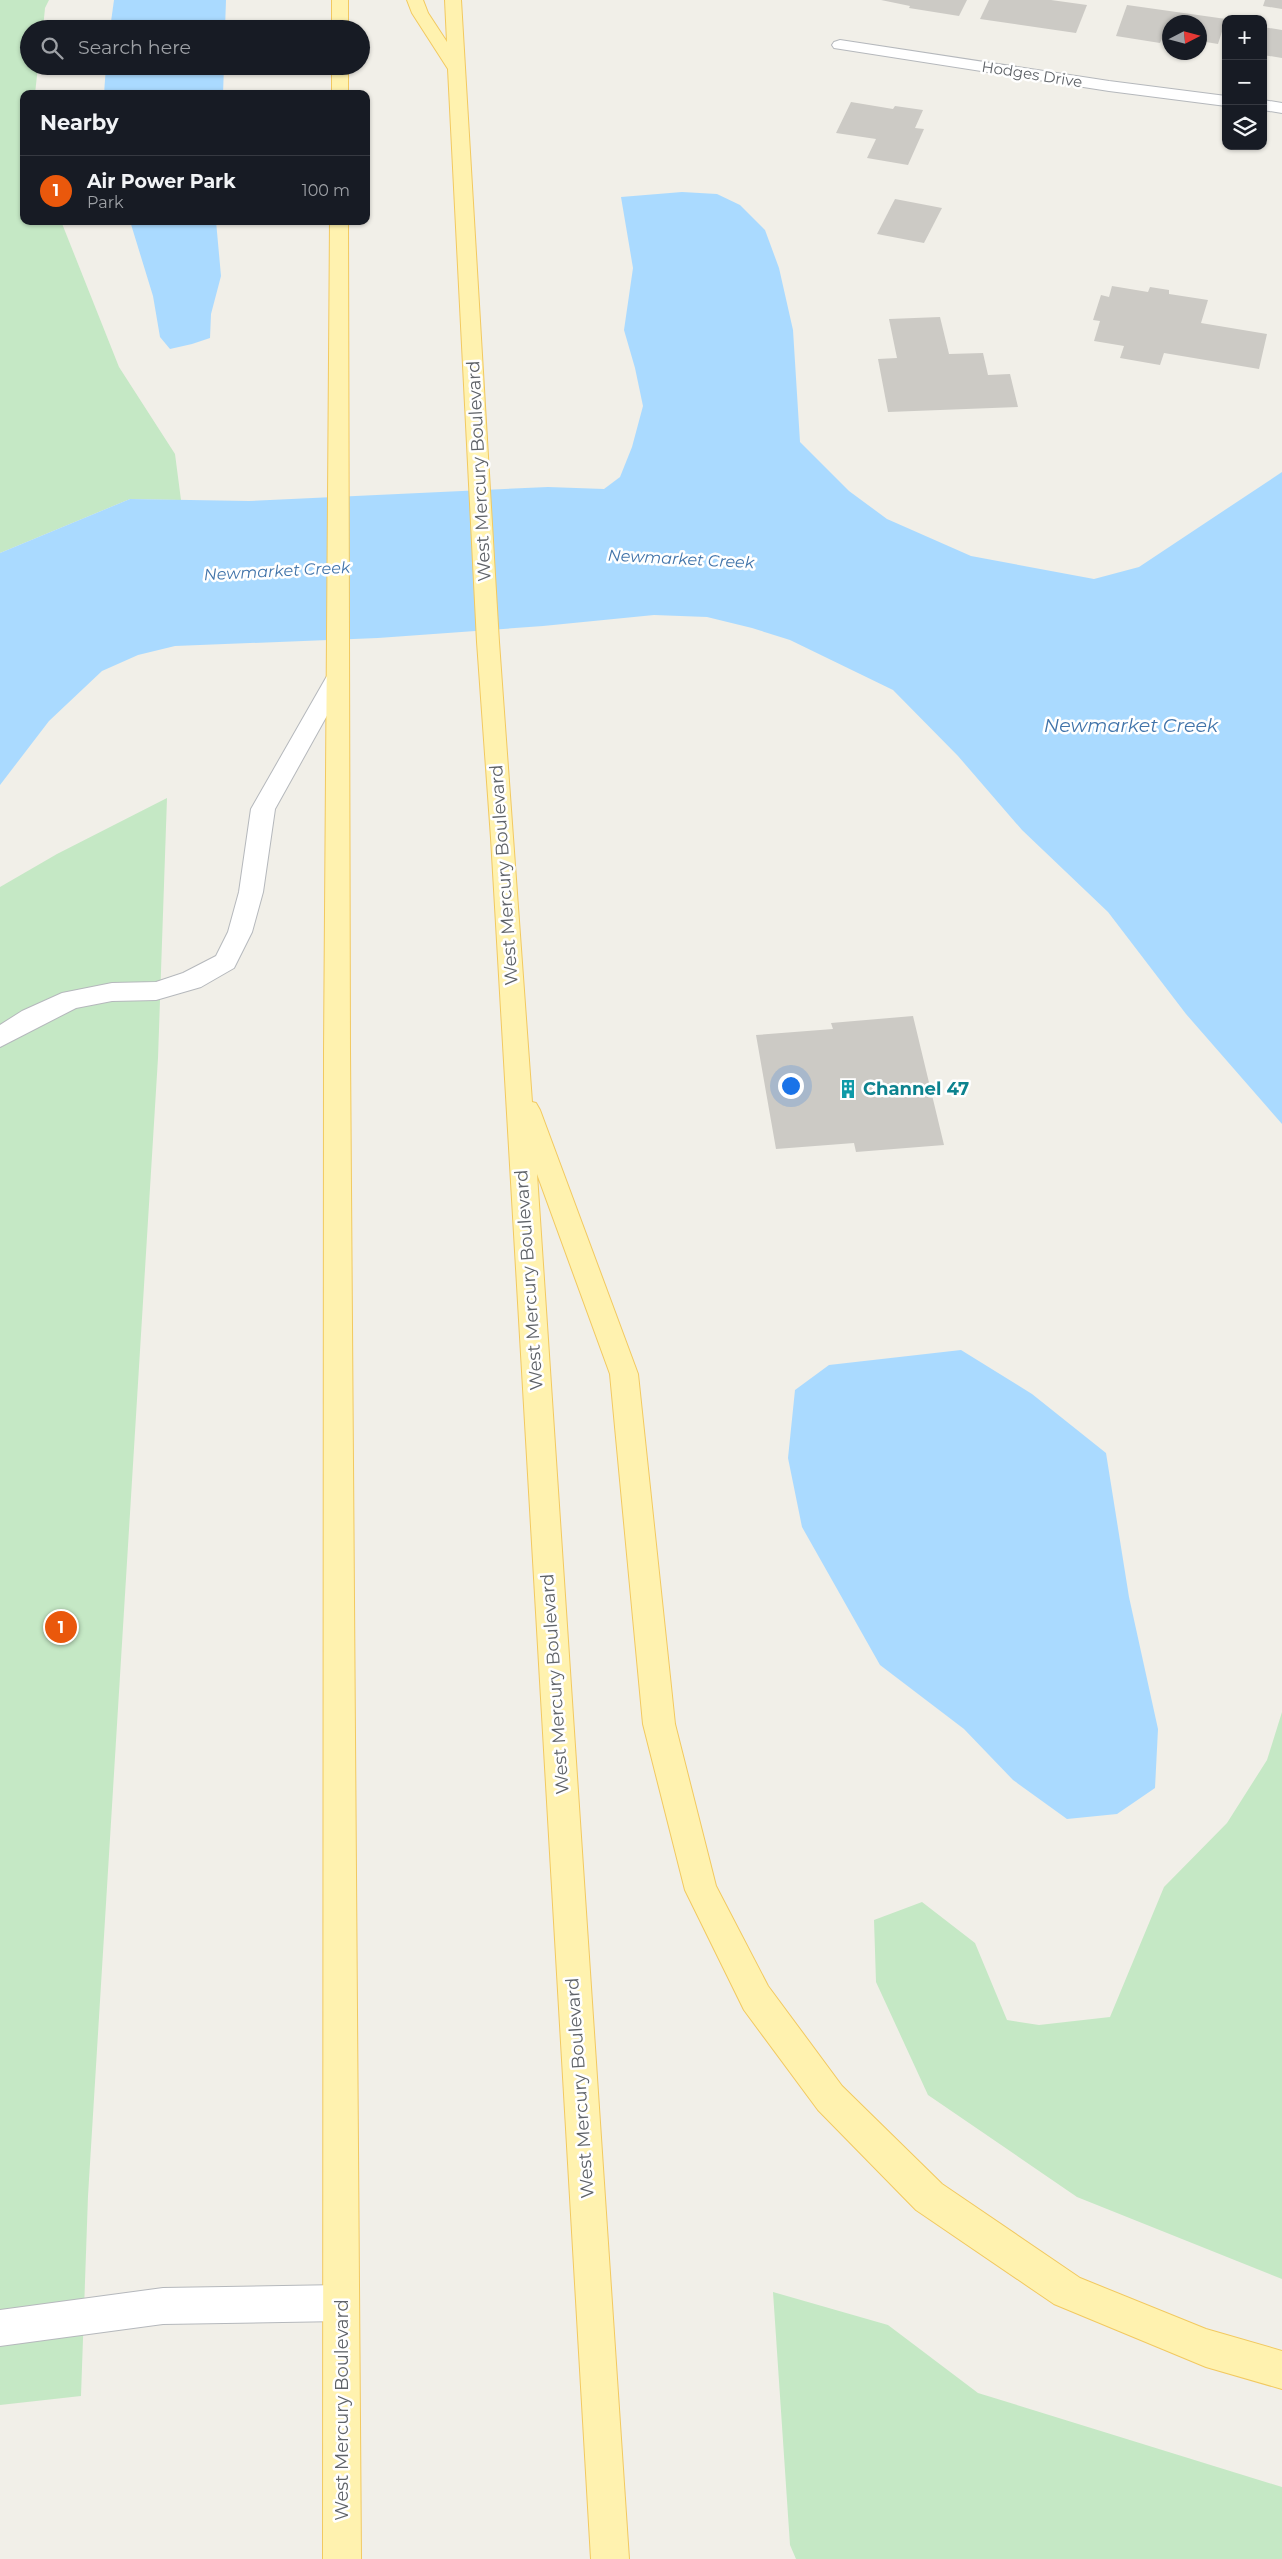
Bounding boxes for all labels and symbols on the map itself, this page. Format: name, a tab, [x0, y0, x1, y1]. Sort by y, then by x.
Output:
north arrow	[1162, 15, 1207, 60]
street label: Hodges Drive	[980, 57, 1084, 91]
street label: West Mercury Boulevard	[462, 360, 496, 582]
water label: Newmarket Creek	[607, 546, 756, 572]
water label: Newmarket Creek	[203, 558, 352, 584]
water label: Newmarket Creek	[1044, 714, 1219, 737]
street label: West Mercury Boulevard	[485, 764, 523, 986]
your location	[778, 1073, 804, 1099]
building icon: Channel 47	[837, 1078, 859, 1100]
place label: Channel 47	[863, 1078, 969, 1100]
street label: West Mercury Boulevard	[510, 1169, 548, 1391]
street label: West Mercury Boulevard	[536, 1573, 574, 1795]
pin: 1	[45, 1608, 77, 1646]
street label: West Mercury Boulevard	[561, 1977, 599, 2199]
street label: West Mercury Boulevard	[331, 2299, 353, 2521]

